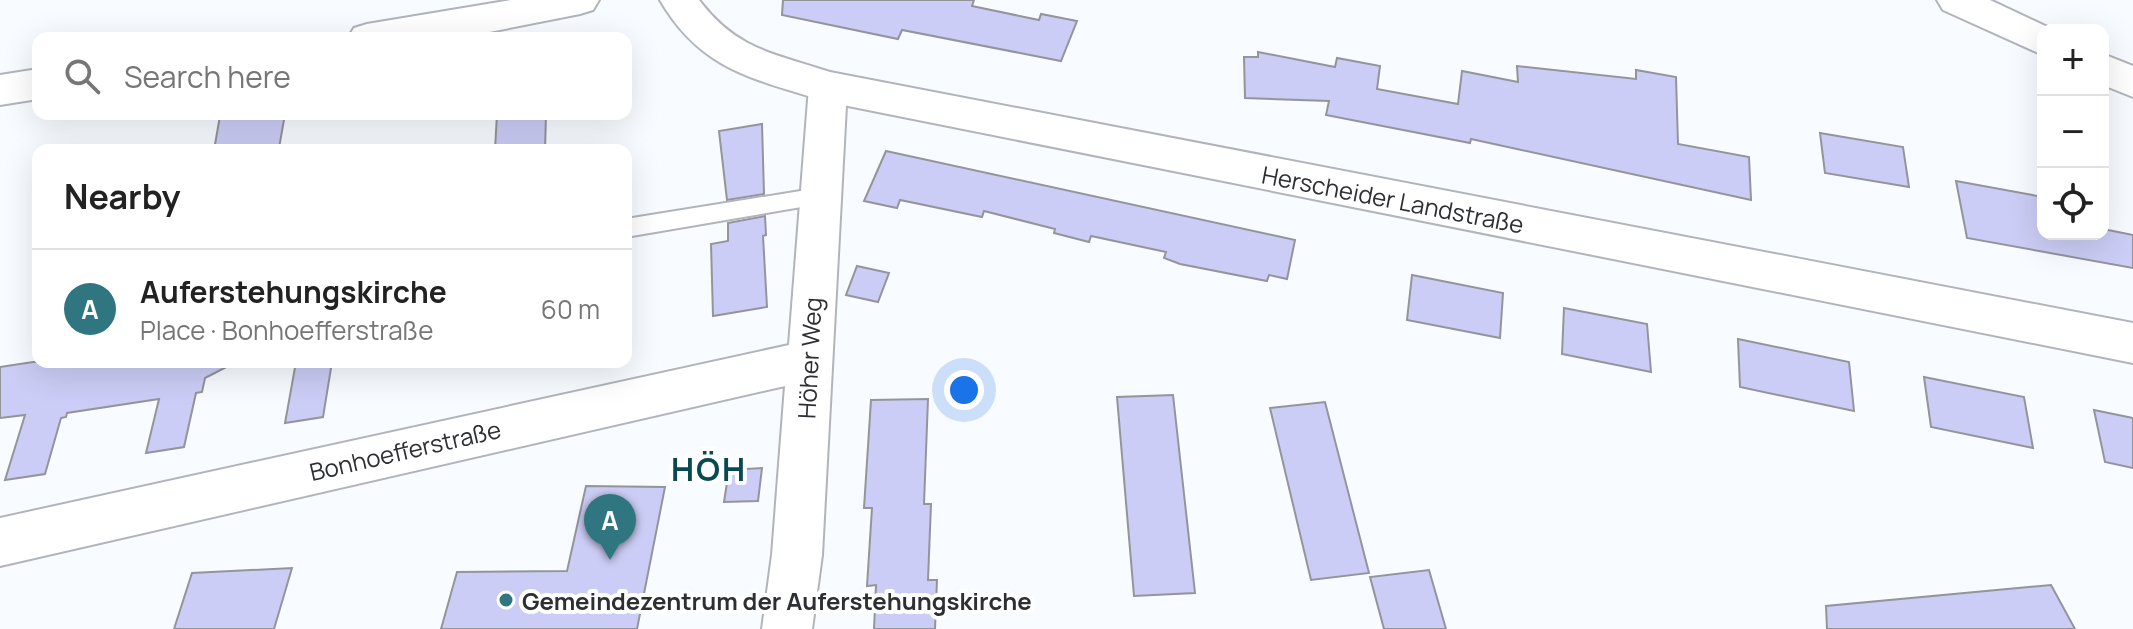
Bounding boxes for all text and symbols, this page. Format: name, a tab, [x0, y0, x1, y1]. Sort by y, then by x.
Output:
map controls	[2037, 24, 2109, 240]
button: +	[2037, 24, 2109, 96]
search box	[32, 32, 632, 120]
icon: search	[60, 54, 104, 98]
text: Search here	[124, 56, 291, 97]
button: −	[2037, 96, 2109, 168]
street label: Herscheider Landstraße	[1259, 157, 1527, 241]
button: locate	[2037, 168, 2109, 240]
text: Nearby	[64, 173, 180, 219]
text: Auferstehungskirche	[140, 271, 447, 312]
text: A	[81, 291, 99, 327]
text: 60 m	[541, 291, 600, 327]
street label: Höher Weg	[789, 296, 829, 420]
text: Place · Bonhoefferstraße	[140, 312, 433, 348]
your location	[944, 370, 984, 410]
street label: Bonhoefferstraße	[306, 412, 504, 488]
district label: HÖH	[671, 447, 747, 491]
pin: A	[584, 494, 636, 560]
place label: Gemeindezentrum der Auferstehungskirche	[522, 584, 1032, 617]
marker: Gemeindezentrum der Auferstehungskirche	[497, 591, 515, 609]

